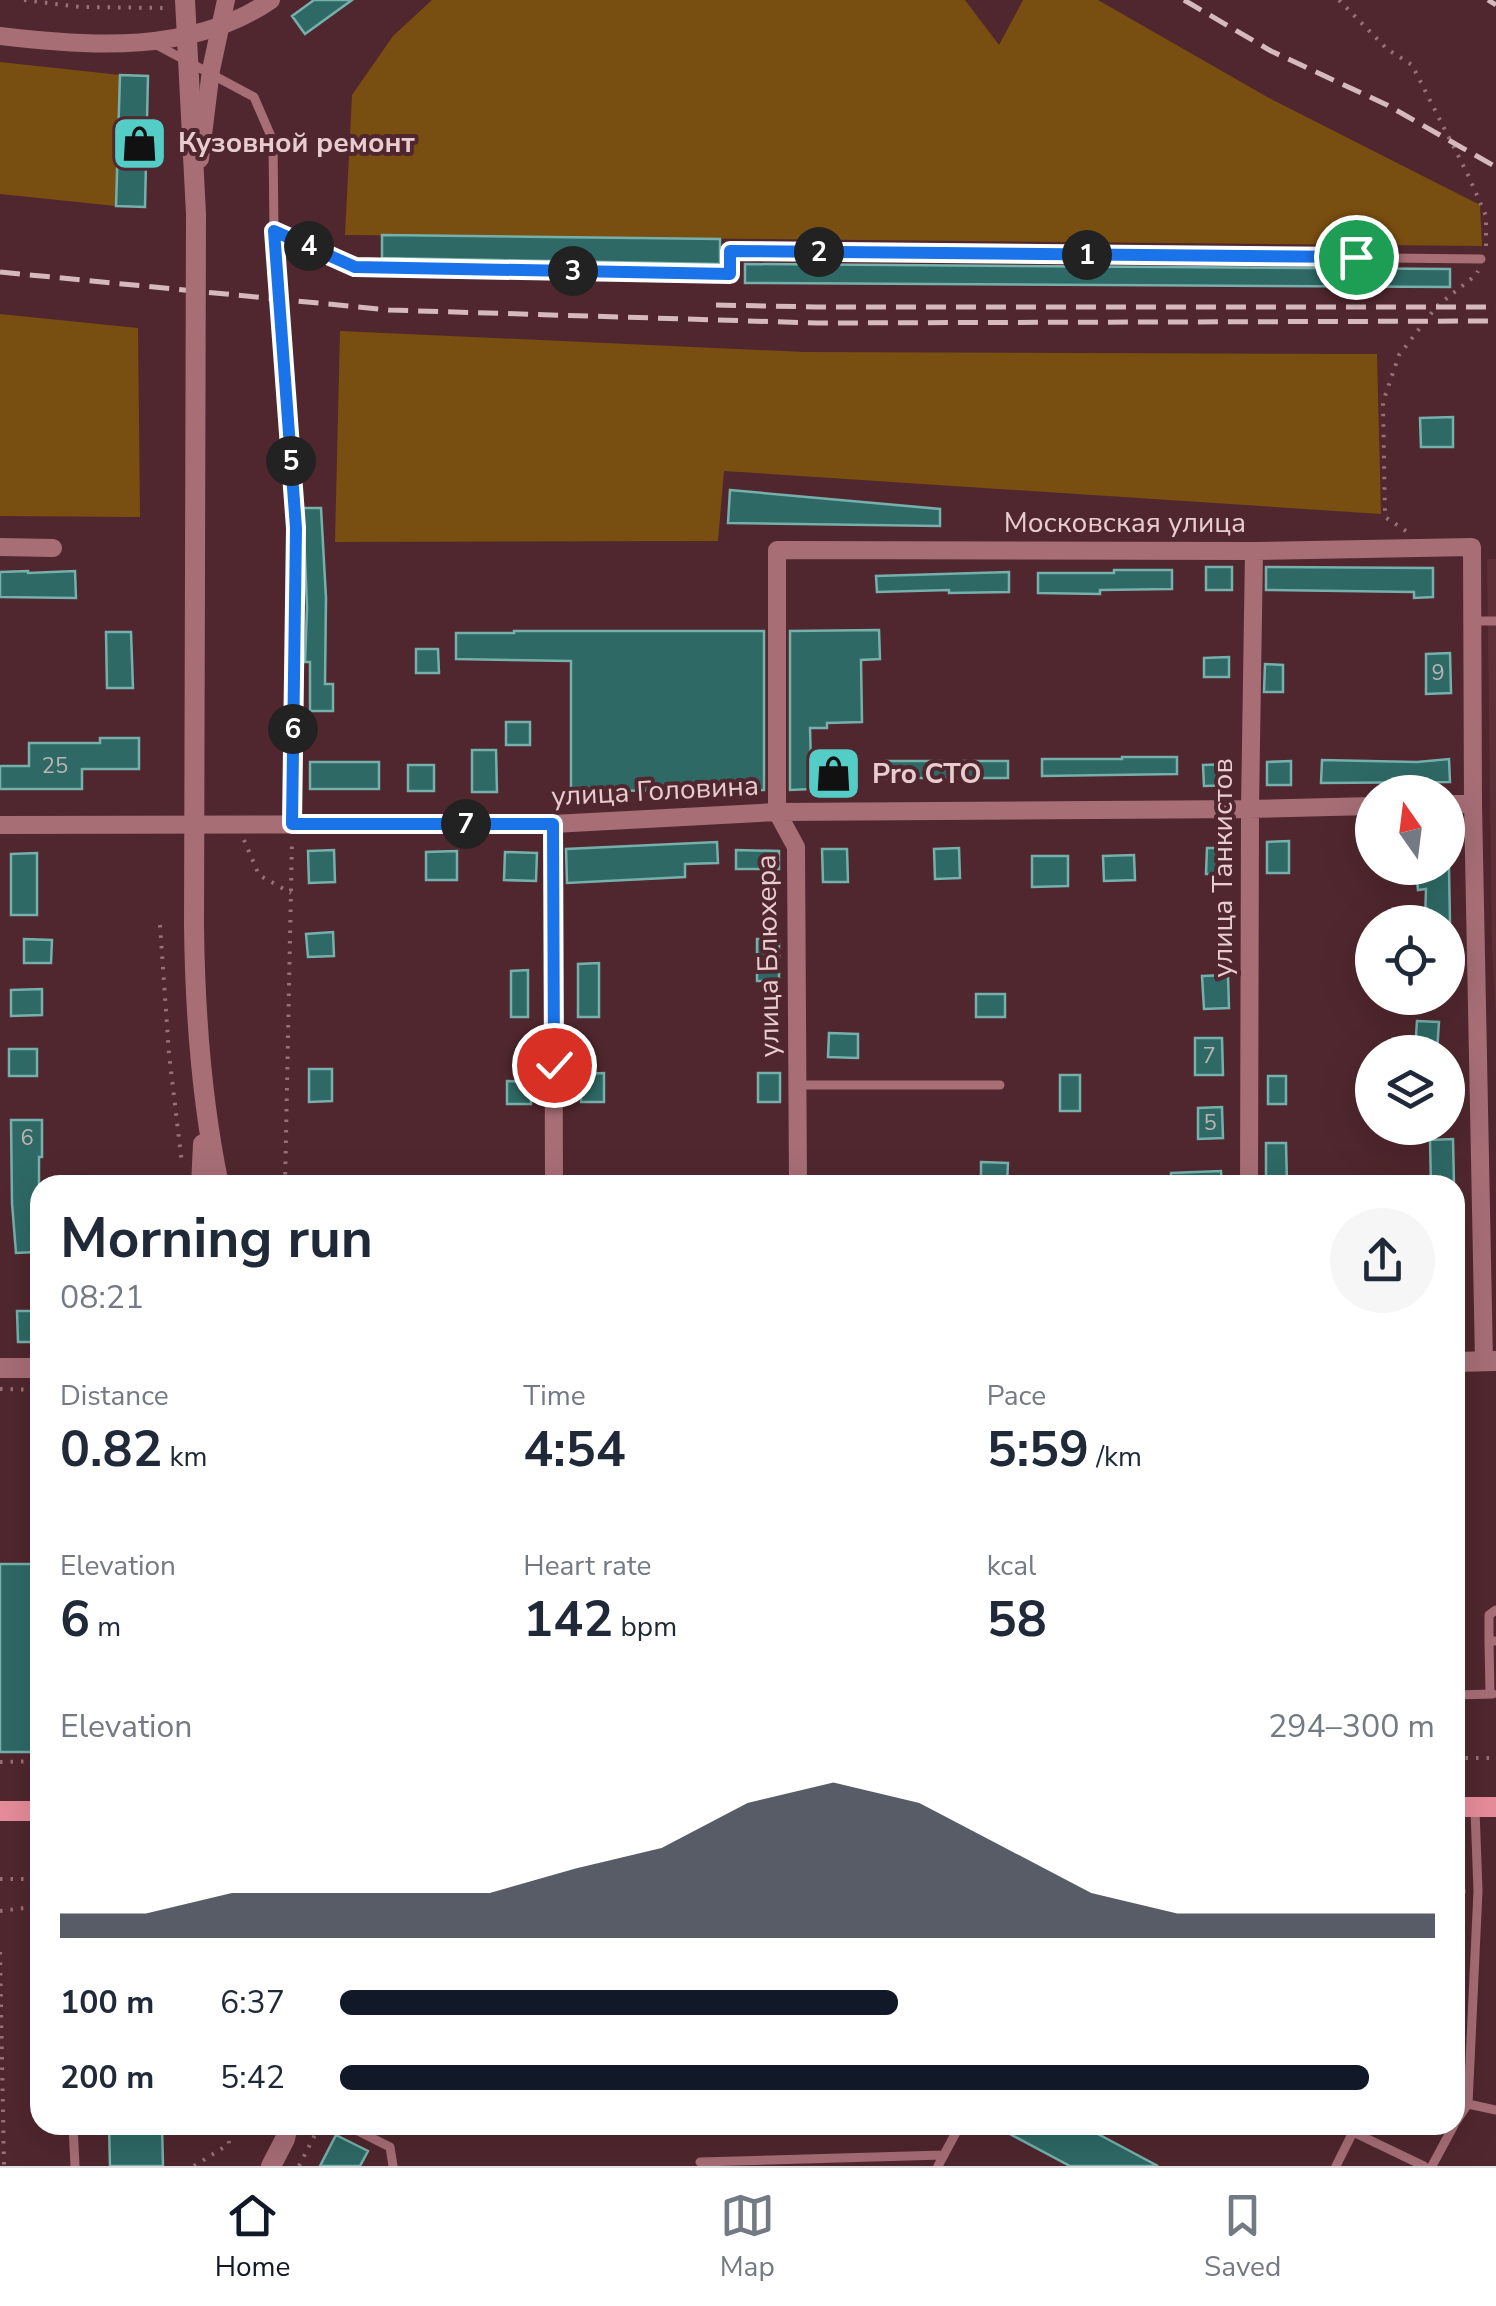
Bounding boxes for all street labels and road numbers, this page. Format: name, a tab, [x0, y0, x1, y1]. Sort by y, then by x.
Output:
street label: Московская улица	[1004, 504, 1246, 542]
street label: улица Танкистов	[1204, 758, 1242, 978]
street label: улица Головина	[550, 767, 760, 815]
street label: улица Блюхера	[747, 854, 789, 1058]

